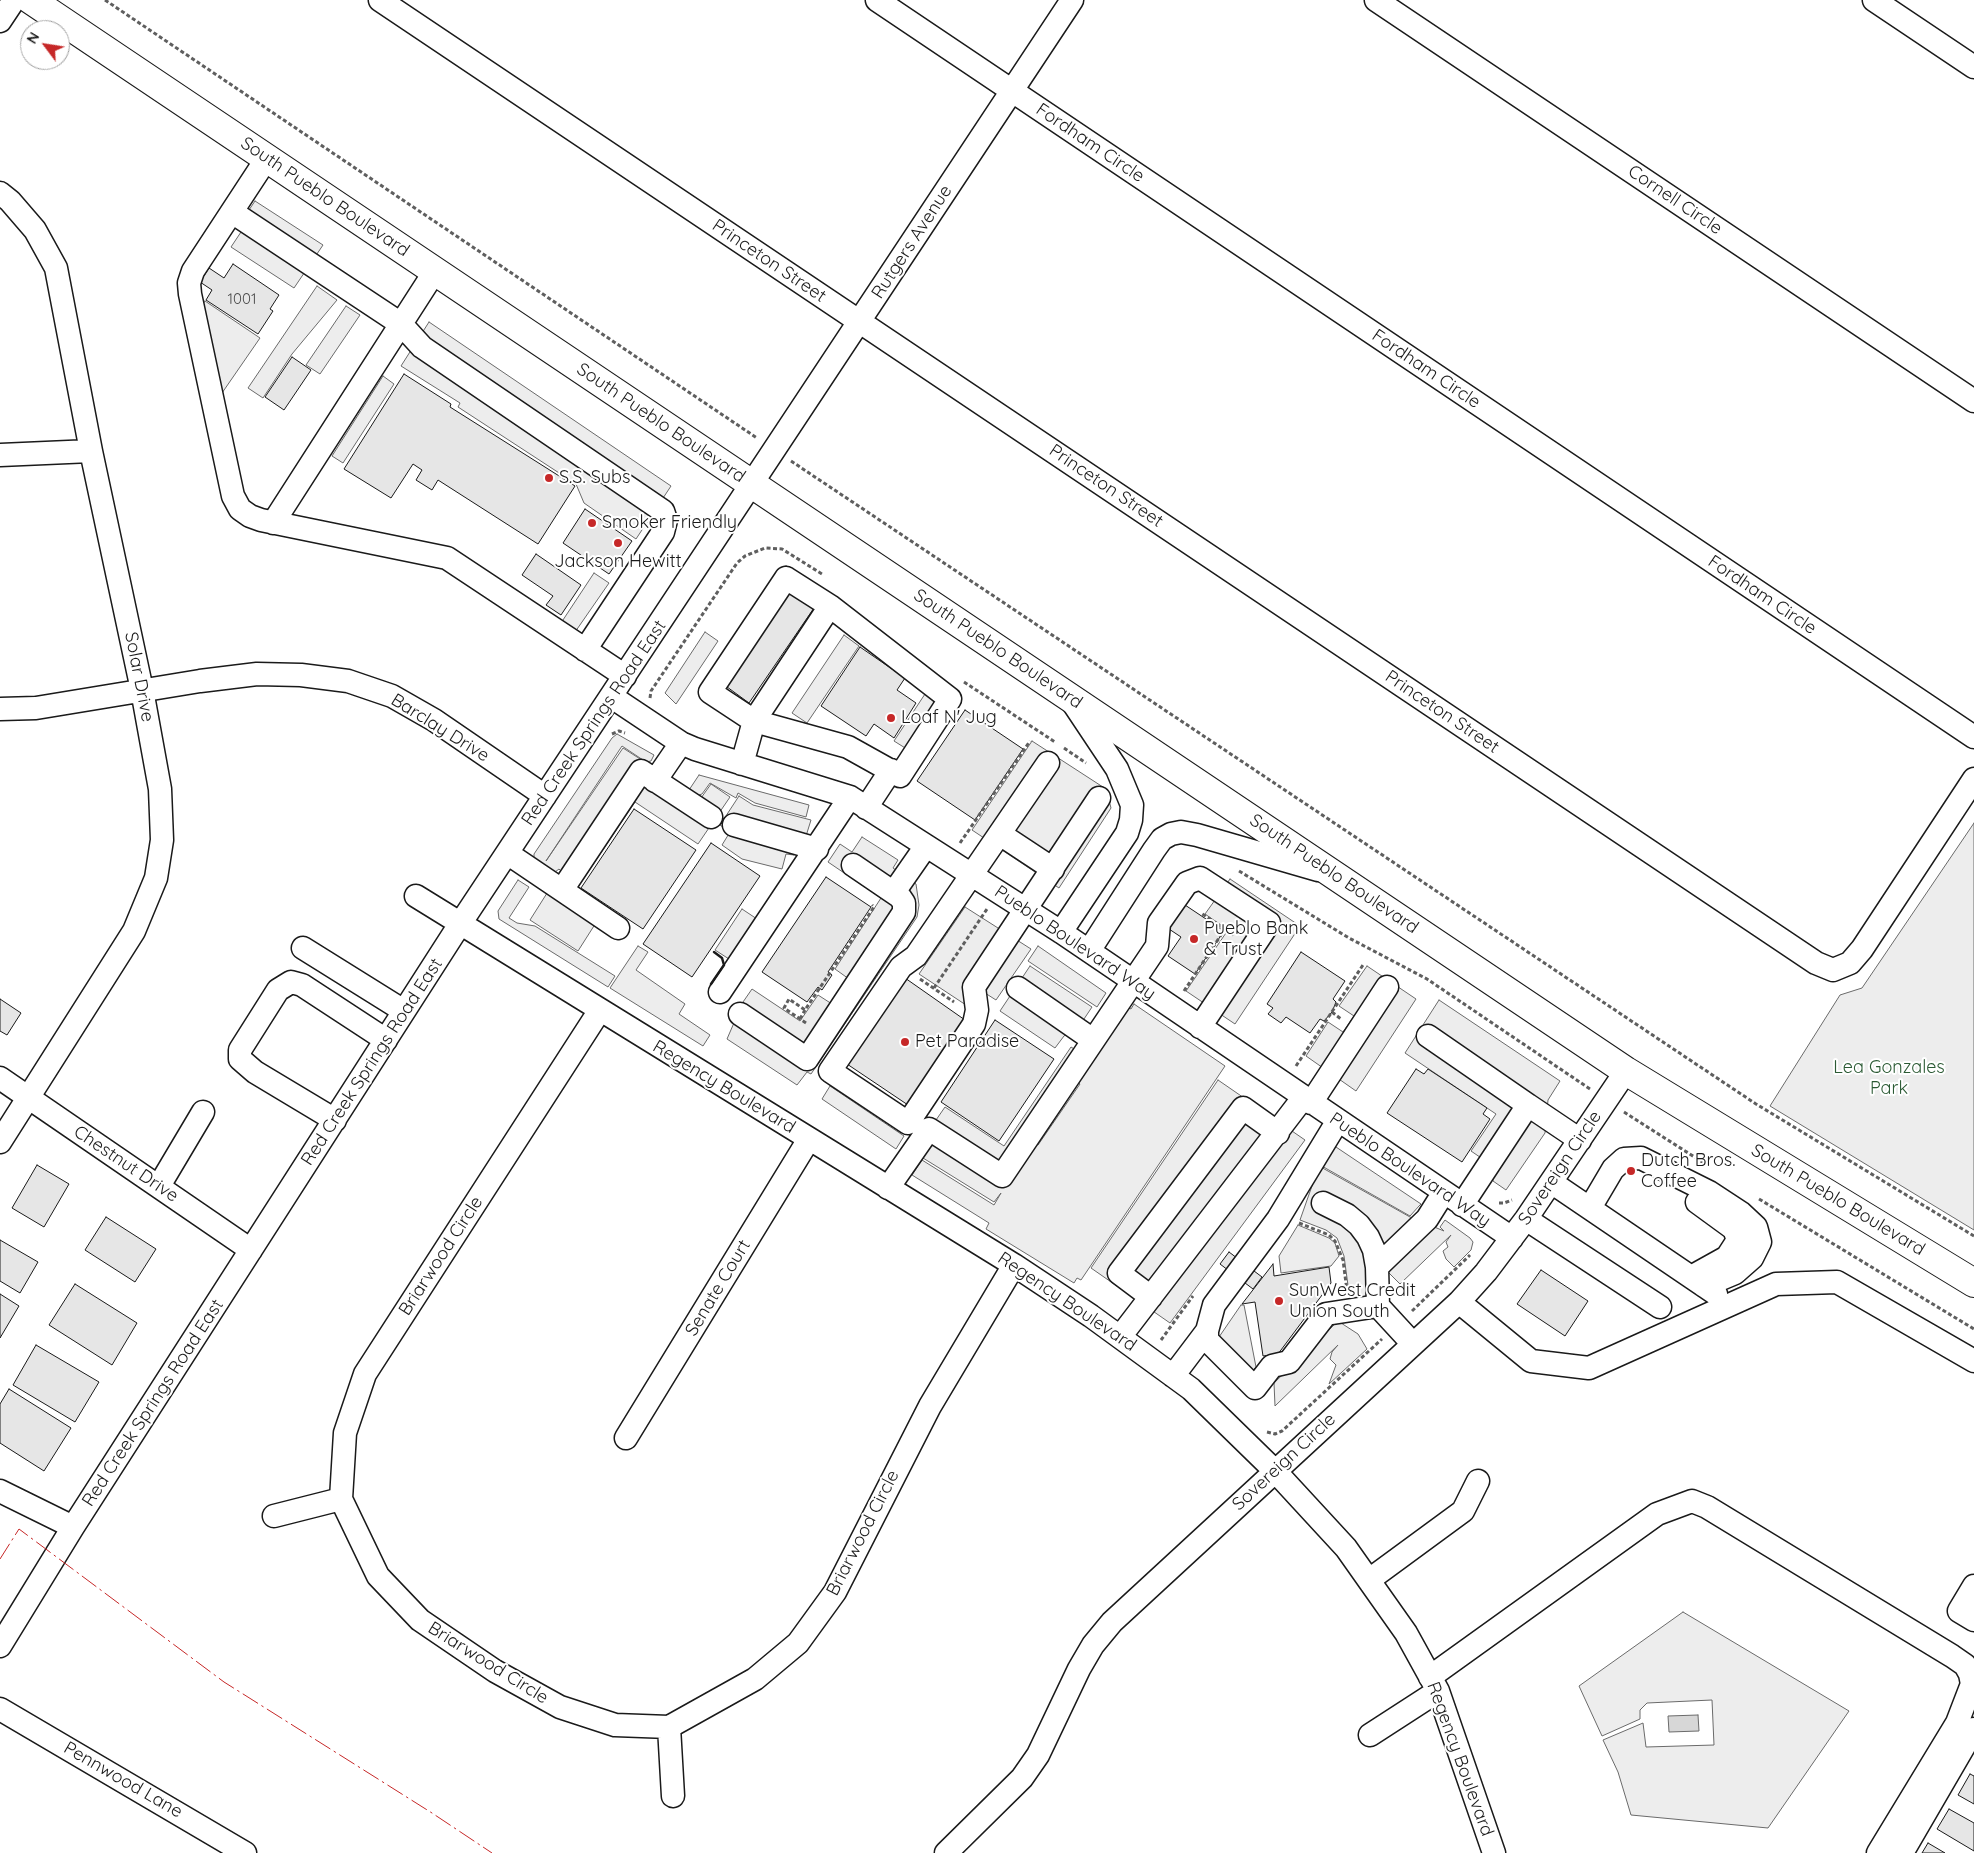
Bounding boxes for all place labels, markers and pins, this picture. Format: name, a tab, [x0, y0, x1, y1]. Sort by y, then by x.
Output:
place label: S.S. Subs	[559, 467, 630, 489]
marker: S.S. Subs	[543, 472, 555, 484]
place label: Smoker Friendly	[602, 512, 737, 534]
marker: Smoker Friendly	[586, 517, 598, 529]
marker: Jackson Hewitt	[612, 537, 624, 549]
place label: Jackson Hewitt	[554, 551, 682, 573]
place label: Loaf N' Jug	[901, 707, 997, 729]
marker: Loaf N' Jug	[885, 712, 897, 724]
place label: Pueblo Bank & Trust	[1204, 918, 1308, 961]
marker: Pueblo Bank & Trust	[1188, 933, 1200, 945]
place label: Pet Paradise	[915, 1031, 1019, 1053]
marker: Pet Paradise	[899, 1036, 911, 1048]
place label: Dutch Bros. Coffee	[1641, 1150, 1735, 1192]
marker: Dutch Bros. Coffee	[1625, 1165, 1637, 1177]
place label: SunWest Credit Union South	[1289, 1280, 1416, 1322]
marker: SunWest Credit Union South	[1273, 1295, 1285, 1307]

